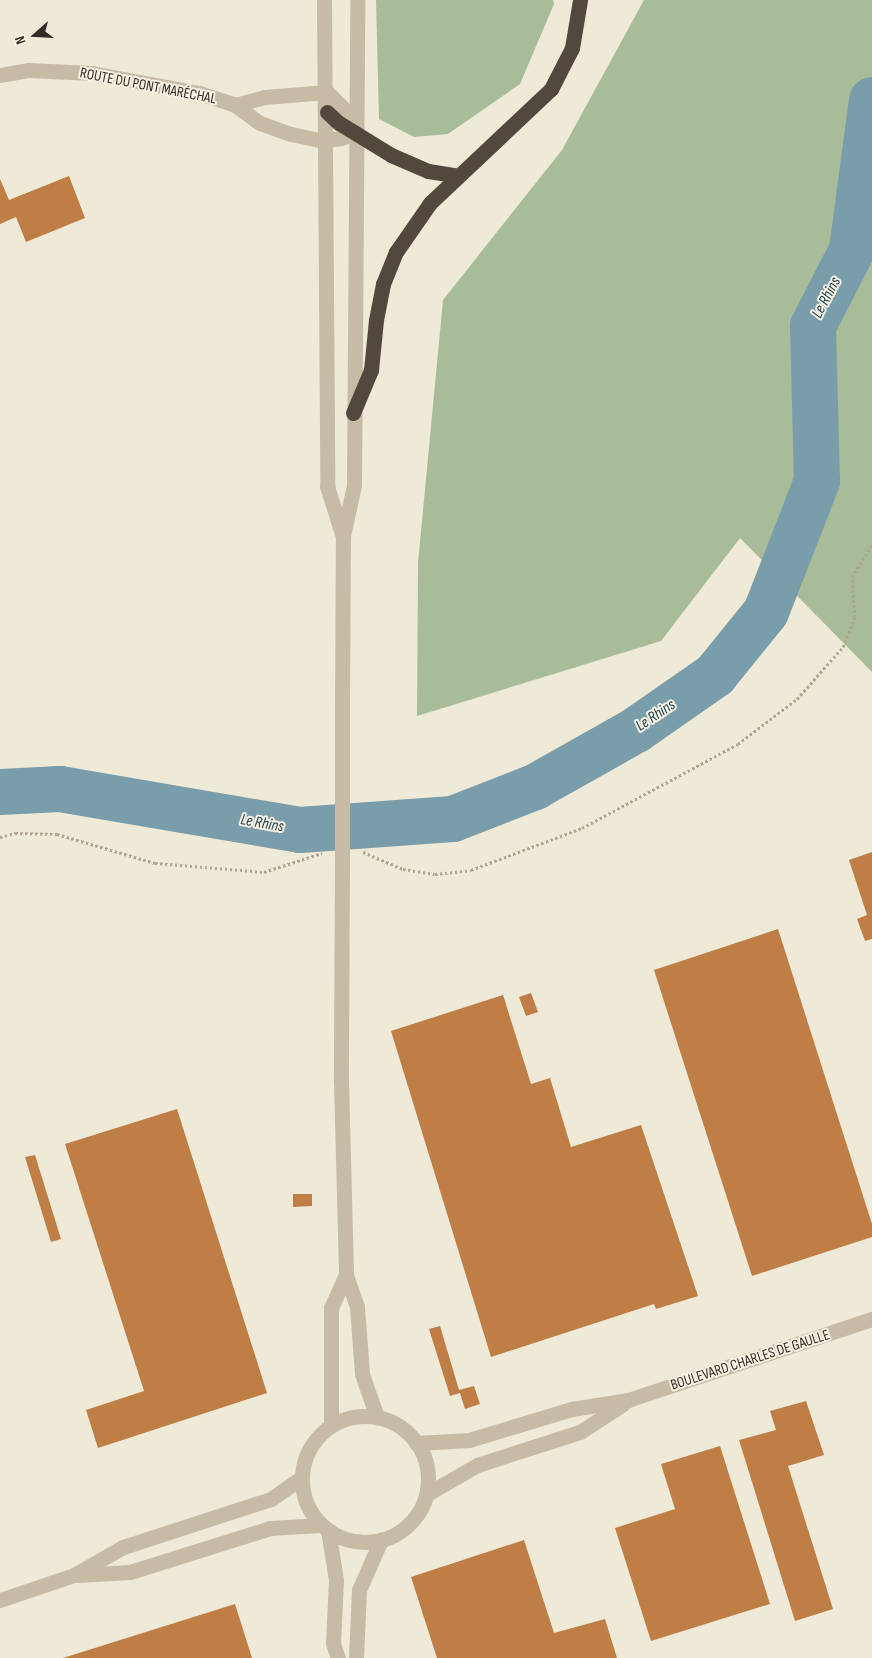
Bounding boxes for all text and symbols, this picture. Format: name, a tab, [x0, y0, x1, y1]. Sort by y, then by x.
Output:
north arrow	[10, 10, 60, 60]
text: N	[11, 34, 30, 46]
street label: ROUTE DU PONT MARÉCHAL	[78, 64, 218, 108]
water label: Le Rhins	[808, 274, 846, 322]
water label: Le Rhins	[633, 696, 679, 736]
water label: Le Rhins	[239, 811, 285, 837]
street label: BOULEVARD CHARLES DE GAULLE	[668, 1326, 832, 1394]

